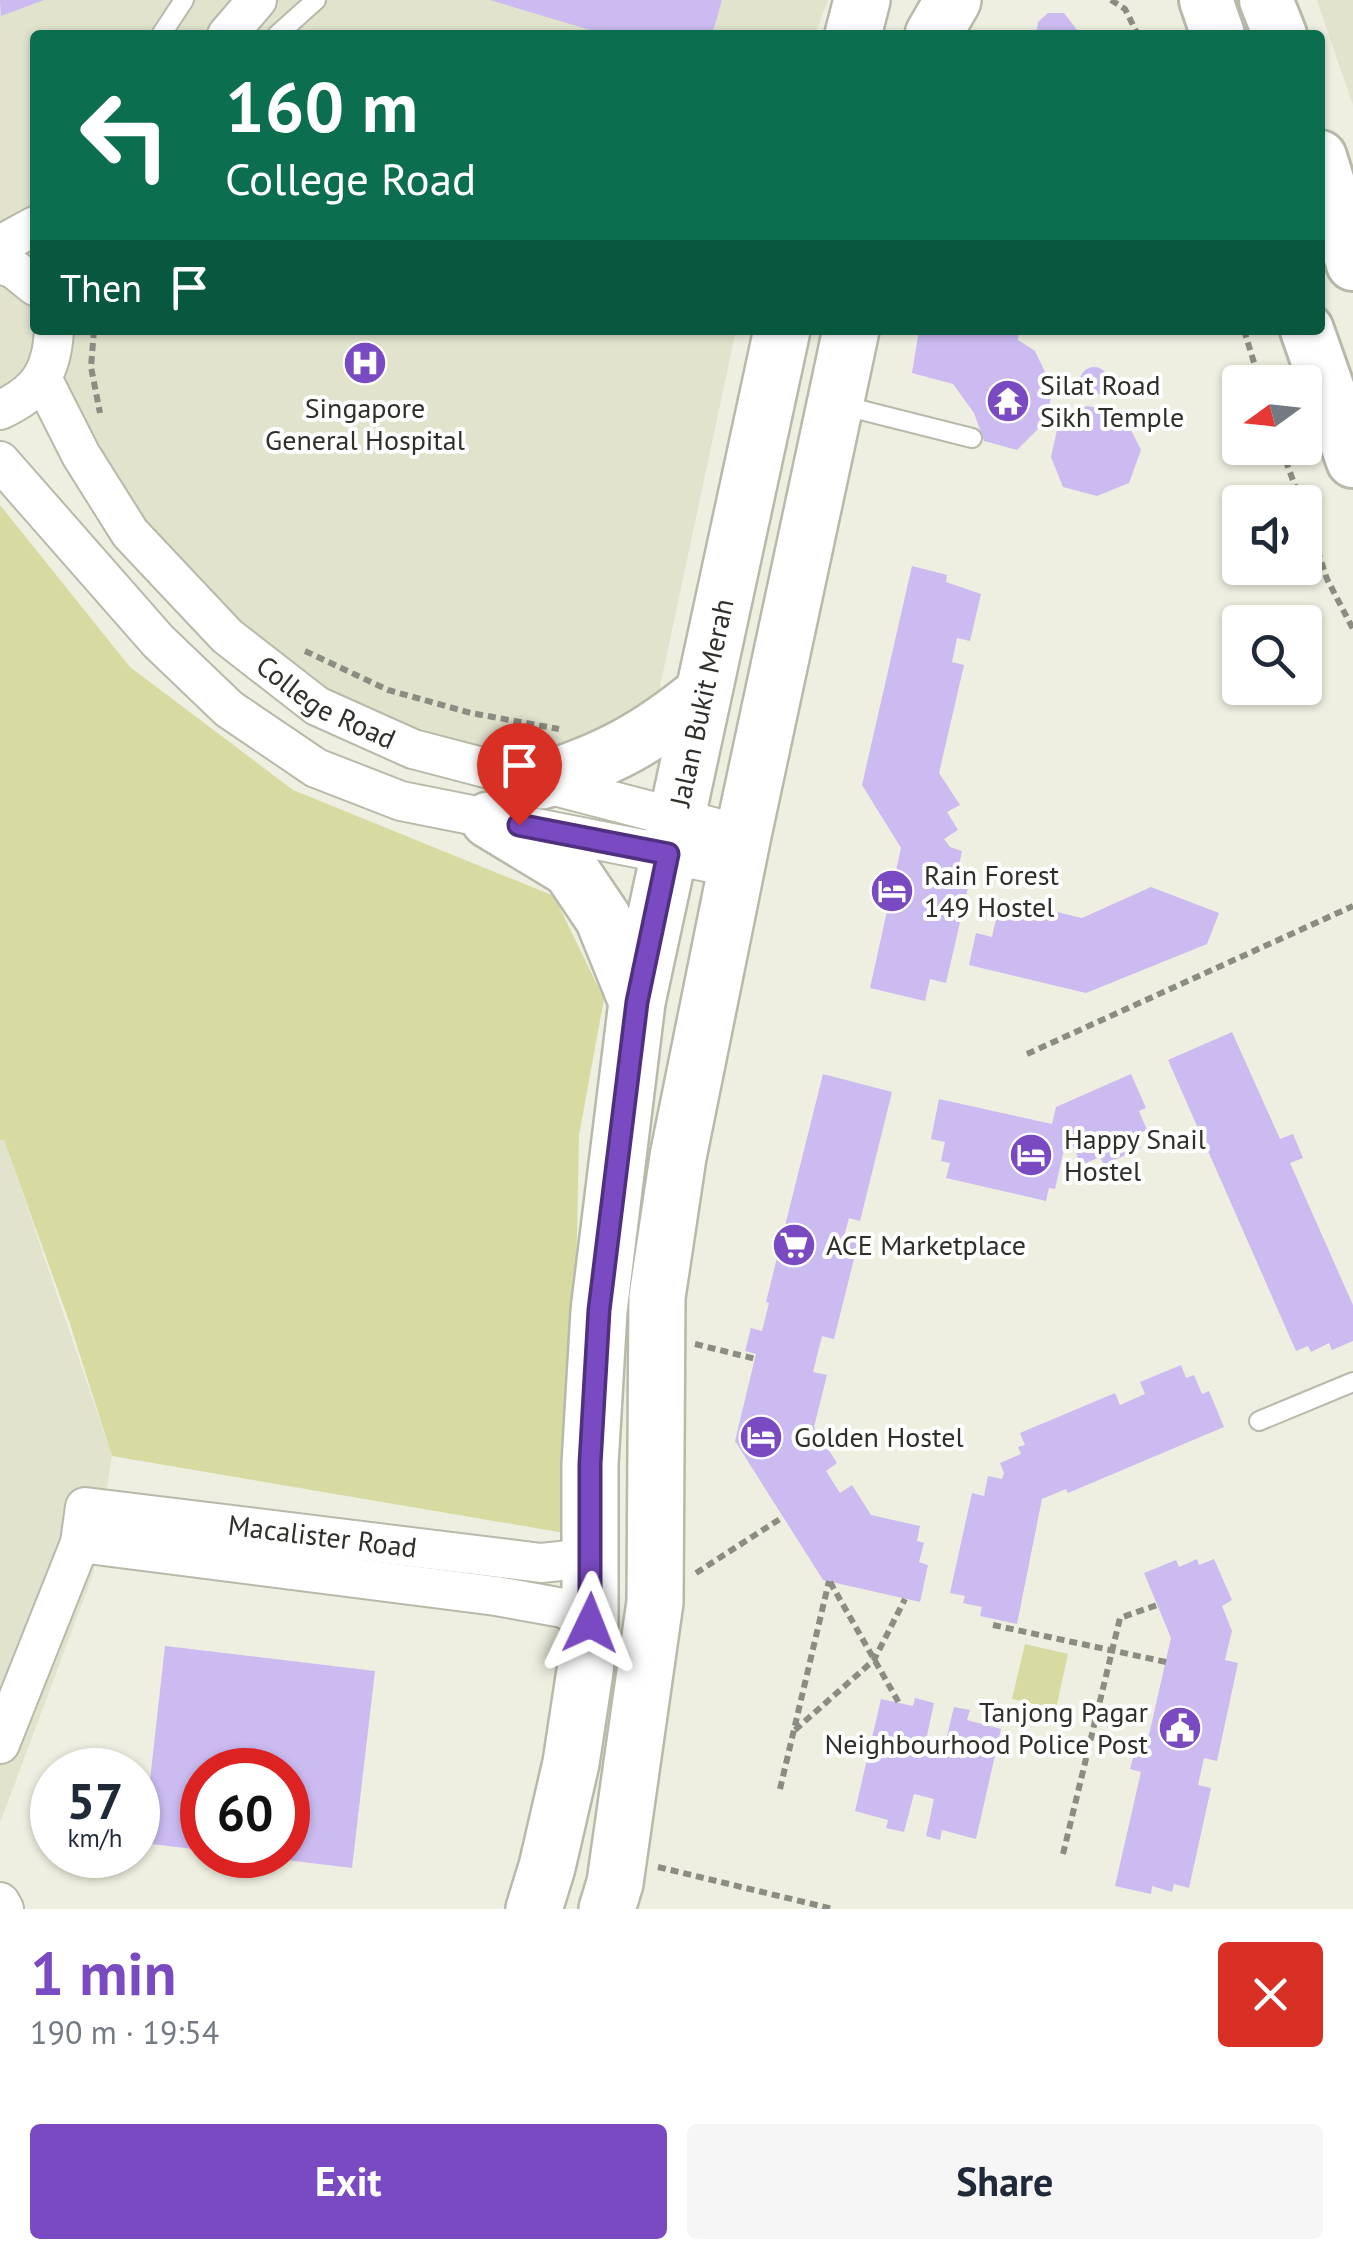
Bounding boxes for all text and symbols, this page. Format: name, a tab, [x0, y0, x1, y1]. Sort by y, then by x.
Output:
text: 160 m	[225, 61, 418, 151]
icon: left	[60, 70, 190, 200]
text: College Road	[225, 149, 476, 207]
icon: arrive	[162, 260, 217, 315]
text: Then	[60, 263, 142, 312]
hospital icon: Singapore General Hospital	[342, 340, 388, 386]
north arrow	[1222, 365, 1322, 465]
map controls	[1222, 365, 1322, 705]
place label: Silat Road Sikh Temple	[1040, 366, 1184, 435]
temple icon: Silat Road Sikh Temple	[985, 378, 1031, 424]
place label: Singapore General Hospital	[265, 389, 465, 458]
button: sound	[1222, 485, 1322, 585]
street label: Jalan Bukit Merah	[661, 595, 742, 811]
button: search	[1222, 605, 1322, 705]
street label: College Road	[249, 647, 402, 757]
pin	[477, 723, 562, 826]
icon: arrive	[492, 738, 547, 793]
place label: Rain Forest 149 Hostel	[924, 856, 1060, 925]
hotel icon: Rain Forest 149 Hostel	[869, 868, 915, 914]
place label: Happy Snail Hostel	[1064, 1120, 1206, 1189]
hotel icon: Happy Snail Hostel	[1008, 1132, 1054, 1178]
supermarket icon: ACE Marketplace	[771, 1222, 817, 1268]
place label: ACE Marketplace	[826, 1226, 1026, 1263]
hotel icon: Golden Hostel	[738, 1414, 784, 1460]
place label: Golden Hostel	[794, 1418, 964, 1455]
street label: Macalister Road	[226, 1506, 419, 1566]
position arrow	[538, 1571, 642, 1675]
place label: Tanjong Pagar Neighbourhood Police Post	[825, 1693, 1148, 1762]
public building icon: Tanjong Pagar Neighbourhood Police Post	[1157, 1705, 1203, 1751]
speed limit sign: 60	[180, 1748, 310, 1878]
text: 57	[67, 1768, 123, 1833]
text: km/h	[68, 1822, 122, 1854]
text: 1 min	[30, 1934, 176, 2012]
button: close	[1218, 1942, 1323, 2047]
text: 190 m · 19:54	[30, 2011, 219, 2053]
button: Exit	[30, 2124, 667, 2239]
button: Share	[687, 2124, 1323, 2239]

